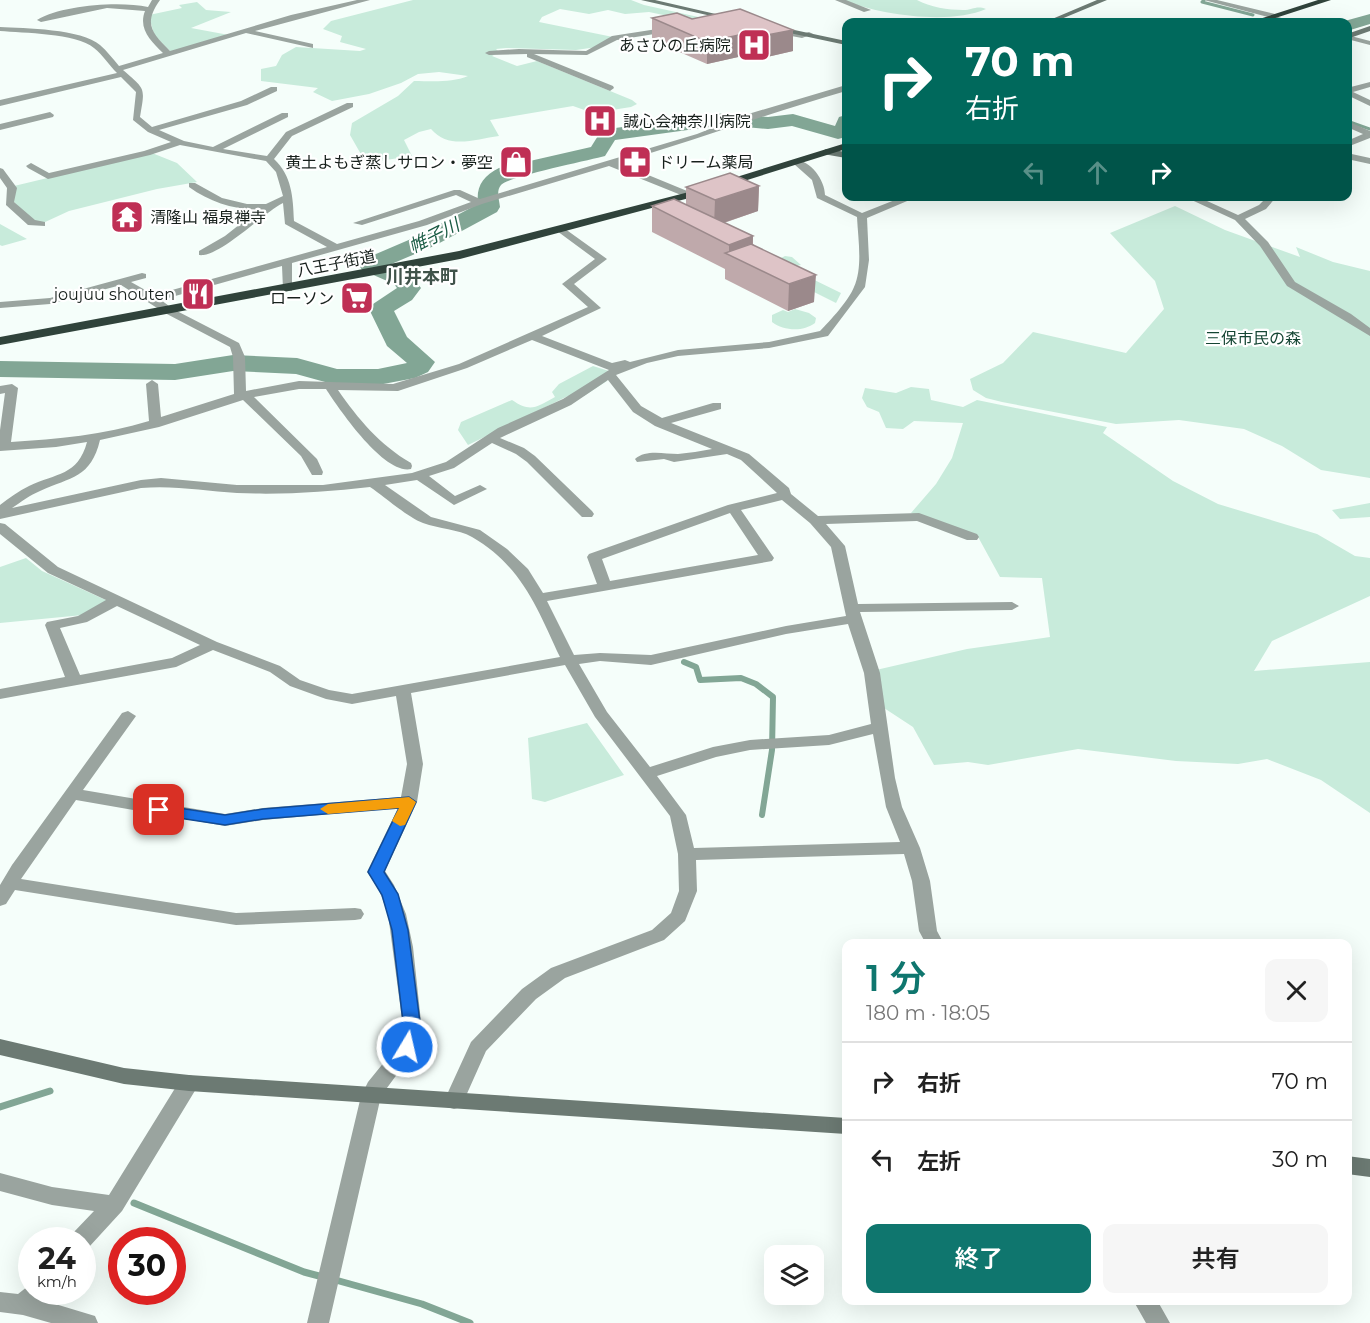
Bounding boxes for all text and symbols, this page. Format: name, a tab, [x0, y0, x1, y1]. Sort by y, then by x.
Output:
hospital icon: あさひの丘病院	[736, 27, 772, 63]
text: 70 m	[965, 35, 1075, 87]
place label: あさひの丘病院	[619, 36, 731, 55]
icon: right	[866, 42, 944, 120]
text: 右折	[965, 92, 1019, 125]
hospital icon: 誠心会神奈川病院	[582, 103, 618, 139]
place label: 誠心会神奈川病院	[623, 112, 751, 131]
shop icon: 黄土よもぎ蒸しサロン・夢空	[498, 144, 534, 180]
pharmacy icon: ドリーム薬局	[617, 144, 653, 180]
place label: 黄土よもぎ蒸しサロン・夢空	[285, 153, 493, 172]
place label: ドリーム薬局	[658, 153, 754, 172]
icon: left	[1018, 156, 1051, 189]
icon: ahead	[1081, 156, 1114, 189]
icon: right	[1144, 156, 1177, 189]
temple icon: 清隆山 福泉禅寺	[109, 199, 145, 235]
place label: 清隆山 福泉禅寺	[150, 208, 266, 227]
water label: 帷子川	[405, 213, 465, 258]
street label: 八王子街道	[295, 247, 377, 280]
district label: 川井本町	[386, 266, 458, 288]
restaurant icon: joujuu shouten	[180, 276, 216, 312]
supermarket icon: ローソン	[339, 280, 375, 316]
place label: joujuu shouten	[52, 285, 175, 304]
place label: ローソン	[270, 289, 334, 308]
park label: 三保市民の森	[1205, 329, 1301, 348]
pin	[133, 784, 184, 835]
icon: arrive	[142, 793, 175, 826]
text: 1 分	[866, 956, 926, 1000]
button: close	[1265, 959, 1328, 1022]
text: 180 m · 18:05	[866, 1001, 990, 1025]
position arrow	[375, 1015, 439, 1079]
icon: right	[866, 1065, 899, 1098]
text: 70 m	[1272, 1068, 1328, 1095]
text: 右折	[917, 1070, 961, 1097]
icon: left	[866, 1143, 899, 1176]
text: 30 m	[1272, 1146, 1328, 1173]
text: 左折	[917, 1148, 961, 1175]
button: 終了	[866, 1224, 1091, 1293]
button: 共有	[1103, 1224, 1328, 1293]
speed limit sign: 30	[108, 1227, 186, 1305]
text: 24	[38, 1240, 76, 1277]
map controls	[764, 1245, 824, 1305]
button: layers	[764, 1245, 824, 1305]
text: km/h	[37, 1272, 77, 1291]

